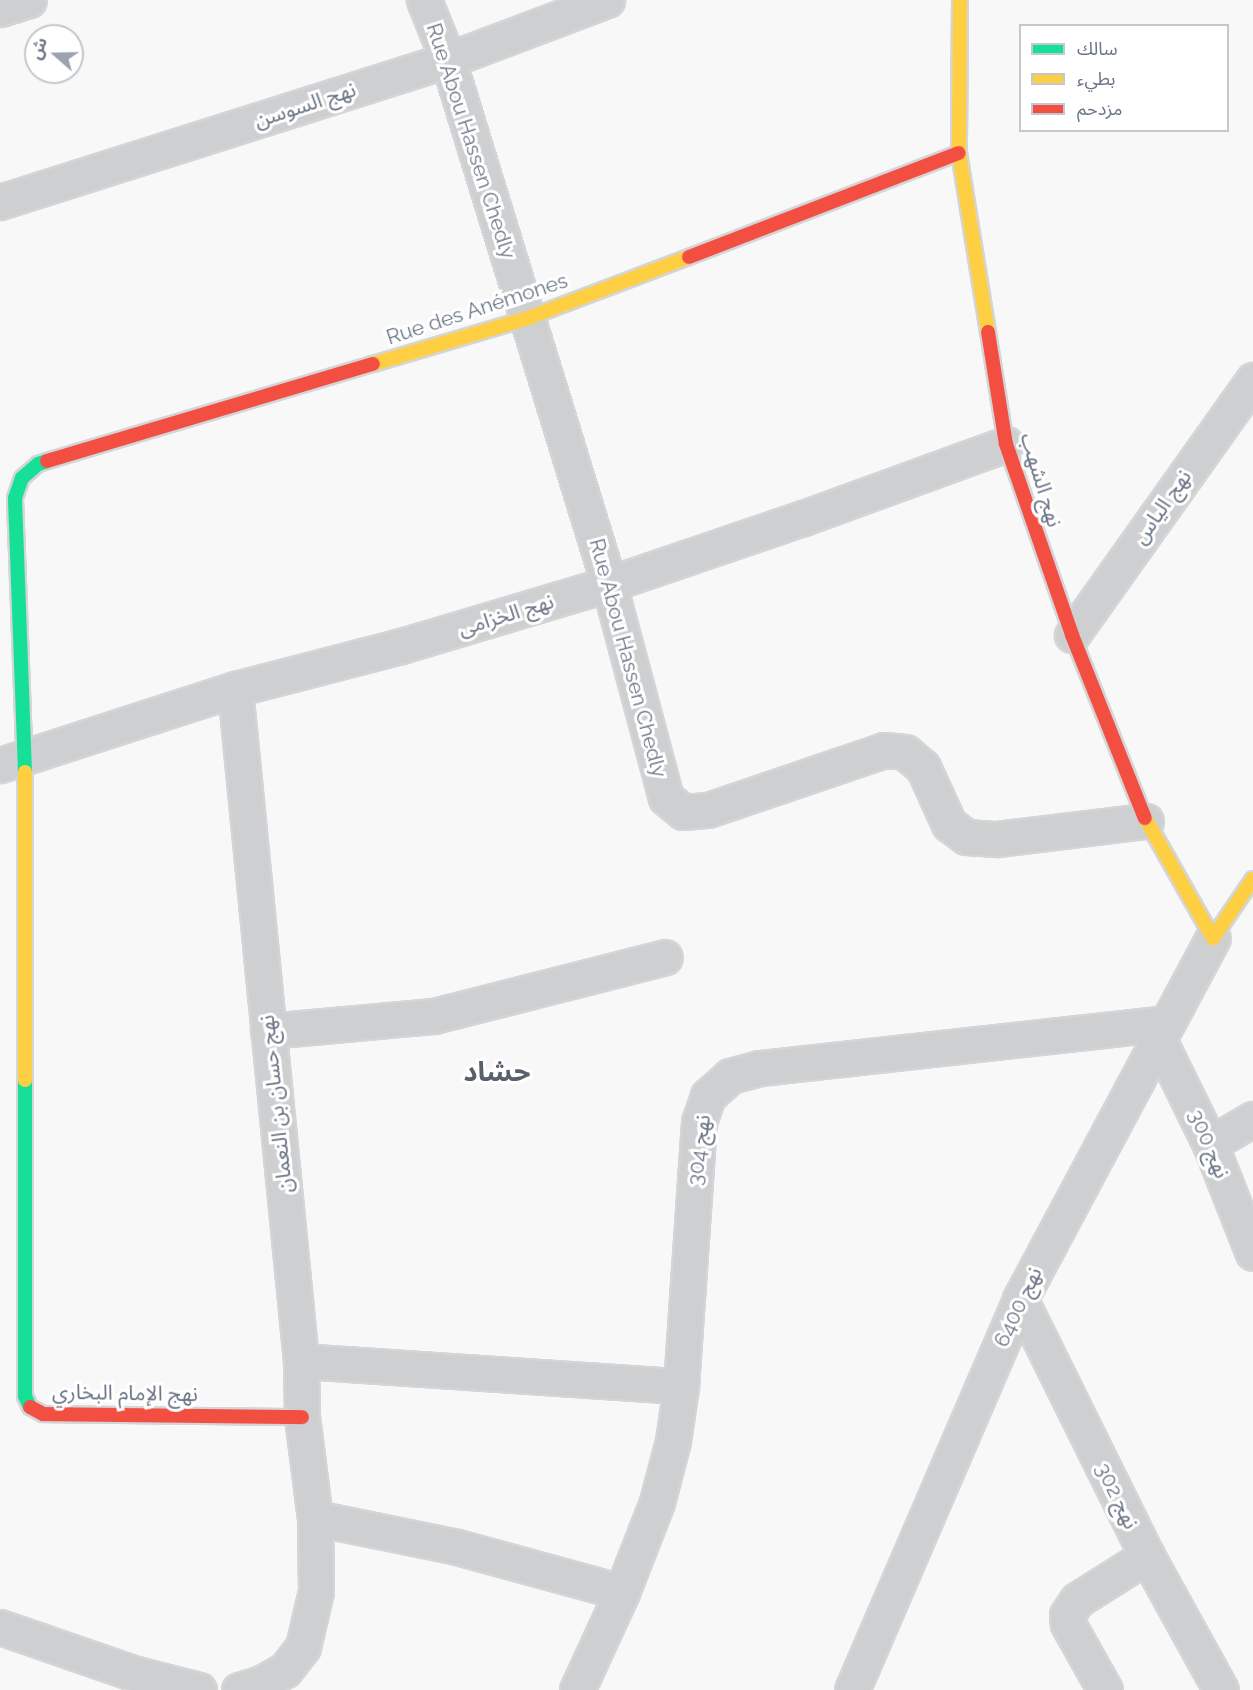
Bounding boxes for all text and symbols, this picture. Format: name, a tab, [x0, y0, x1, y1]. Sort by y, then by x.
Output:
street label: Rue Abou Hassen Chedly	[421, 20, 521, 262]
north arrow	[24, 24, 84, 84]
legend	[1019, 24, 1229, 132]
text: ش	[26, 35, 51, 62]
text: سالك	[1077, 38, 1118, 59]
text: بطيء	[1077, 68, 1115, 89]
street label: نهج السوسن	[251, 77, 359, 133]
text: مزدحم	[1077, 98, 1122, 119]
street label: Rue des Anémones	[383, 268, 571, 350]
street label: نهج الشهب	[1015, 430, 1067, 530]
street label: نهج الياس	[1127, 465, 1197, 549]
street label: Rue Abou Hassen Chedly	[584, 535, 672, 781]
street label: نهج الخزامى	[455, 589, 557, 641]
street label: نهج حسان بن النعمان	[254, 1014, 298, 1194]
district label: حشاد	[463, 1056, 531, 1088]
street label: نهج 300	[1183, 1106, 1235, 1182]
street label: نهج 304	[682, 1113, 716, 1187]
street label: نهج 6400	[989, 1263, 1047, 1351]
street label: نهج الإمام البخاري	[52, 1379, 198, 1407]
street label: نهج 302	[1090, 1459, 1144, 1533]

